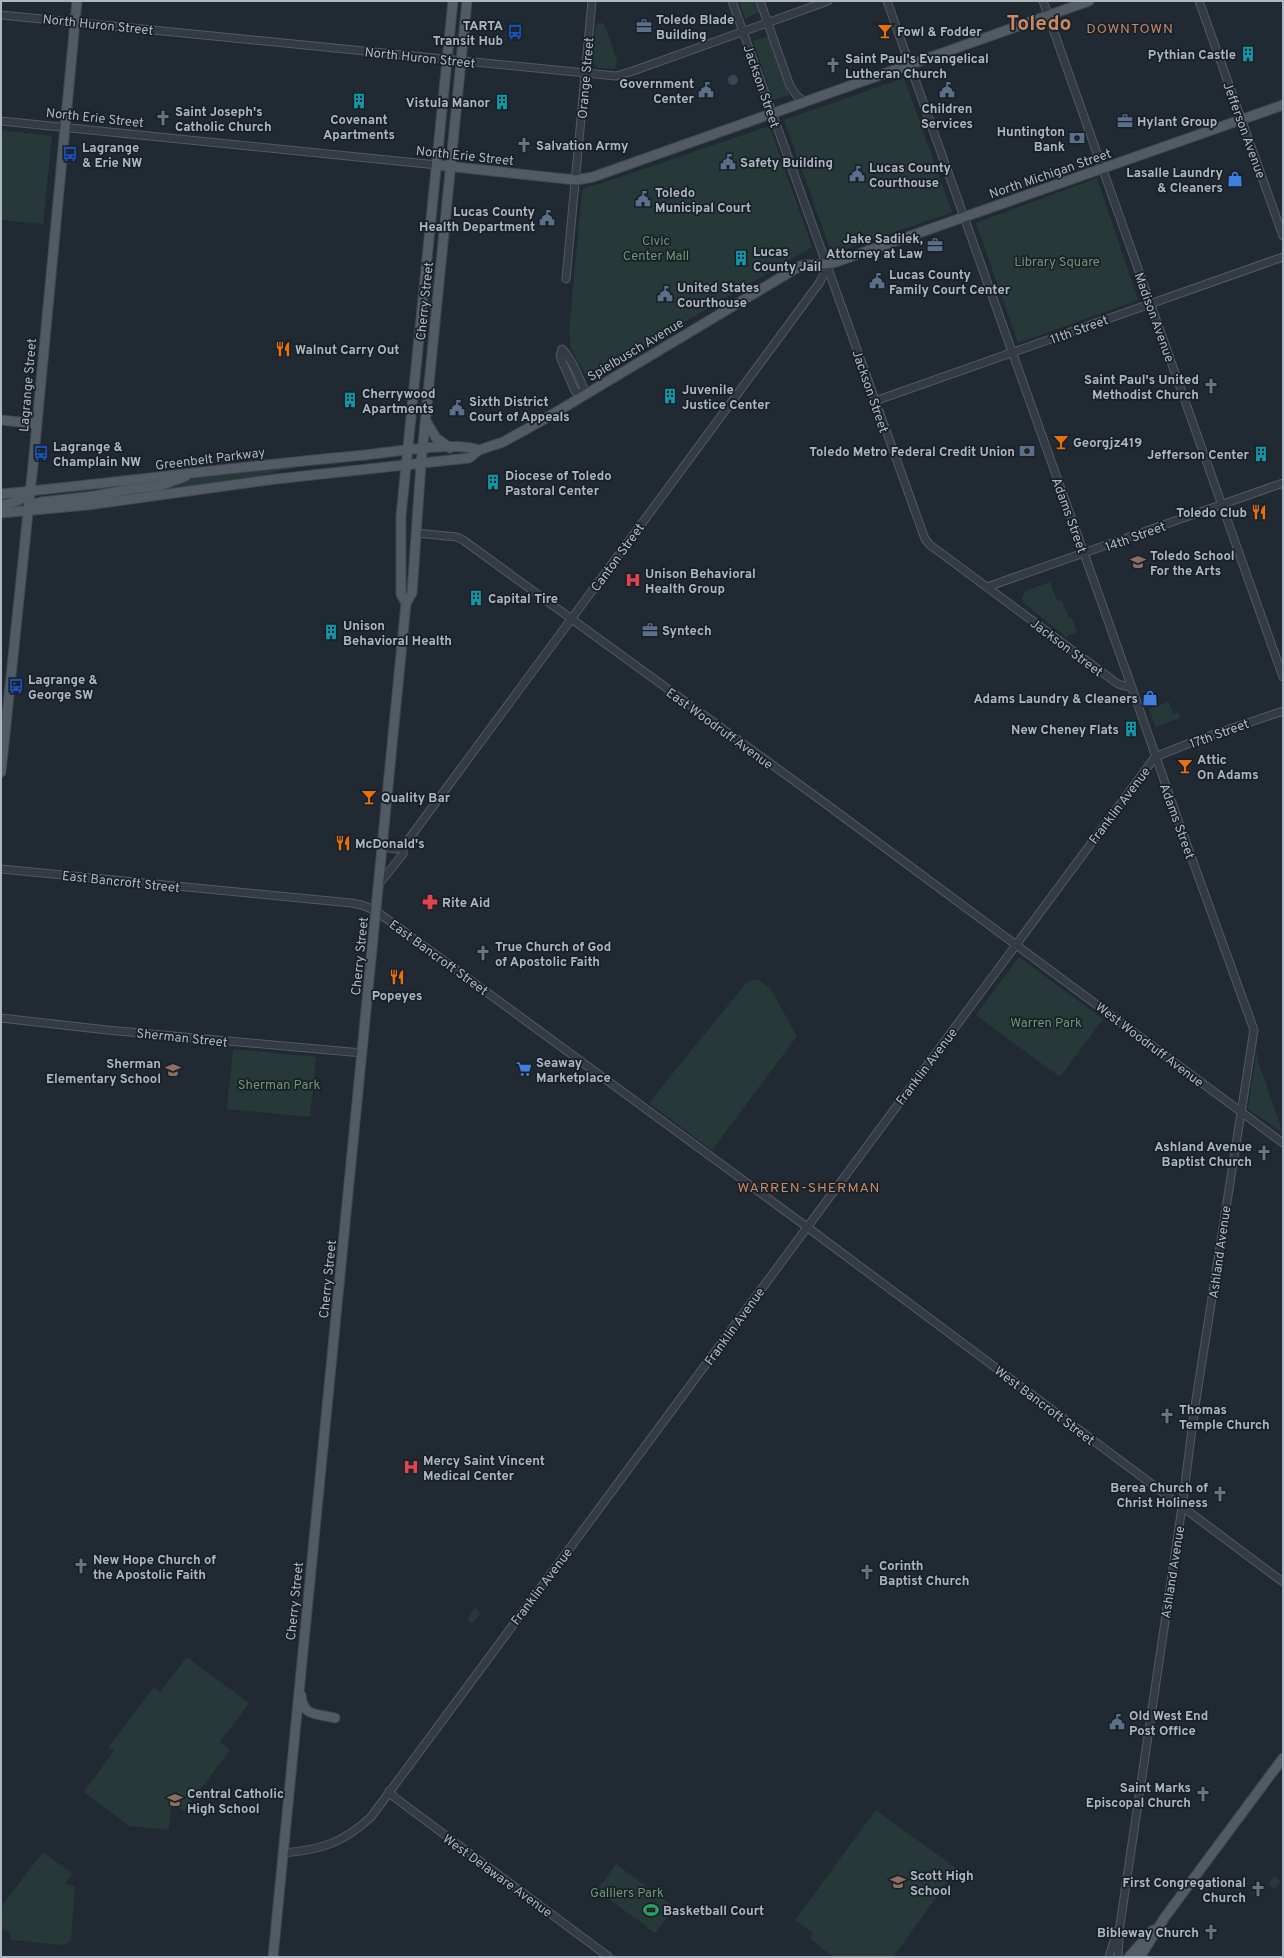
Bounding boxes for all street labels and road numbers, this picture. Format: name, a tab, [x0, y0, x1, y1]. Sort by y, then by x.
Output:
street label: North Huron Street	[42, 12, 154, 40]
street label: Orange Street	[575, 37, 599, 120]
street label: Jackson Street	[738, 43, 782, 130]
street label: North Huron Street	[364, 45, 476, 73]
street label: Jefferson Avenue	[1218, 80, 1268, 181]
street label: North Erie Street	[45, 106, 145, 132]
street label: North Erie Street	[415, 144, 515, 170]
street label: North Michigan Street	[987, 146, 1114, 203]
street label: Cherry Street	[414, 261, 438, 341]
street label: Madison Avenue	[1129, 271, 1177, 365]
street label: 11th Street	[1049, 313, 1111, 349]
street label: Spielbusch Avenue	[585, 316, 687, 386]
street label: Lagrange Street	[17, 338, 41, 433]
street label: Jackson Street	[847, 348, 891, 435]
street label: Greenbelt Parkway	[154, 445, 266, 475]
street label: Adams Street	[1047, 476, 1089, 556]
street label: 14th Street	[1103, 519, 1168, 556]
street label: Canton Street	[588, 521, 649, 596]
street label: Jackson Street	[1026, 616, 1105, 681]
street label: East Woodruff Avenue	[662, 685, 775, 774]
street label: 17th Street	[1188, 717, 1252, 753]
street label: Franklin Avenue	[1086, 764, 1155, 848]
street label: Adams Street	[1155, 782, 1197, 862]
street label: East Bancroft Street	[61, 869, 181, 897]
street label: Cherry Street	[349, 916, 373, 996]
street label: East Bancroft Street	[385, 917, 490, 1000]
street label: West Woodruff Avenue	[1092, 1000, 1206, 1091]
street label: Franklin Avenue	[893, 1025, 962, 1109]
street label: Sherman Street	[135, 1026, 228, 1052]
street label: Ashland Avenue	[1207, 1205, 1235, 1300]
street label: Cherry Street	[317, 1239, 341, 1319]
street label: Franklin Avenue	[702, 1285, 769, 1369]
street label: West Bancroft Street	[991, 1364, 1097, 1450]
street label: Ashland Avenue	[1159, 1525, 1189, 1620]
street label: Franklin Avenue	[508, 1545, 577, 1629]
street label: Cherry Street	[284, 1561, 308, 1641]
street label: West Delaware Avenue	[439, 1832, 555, 1922]

